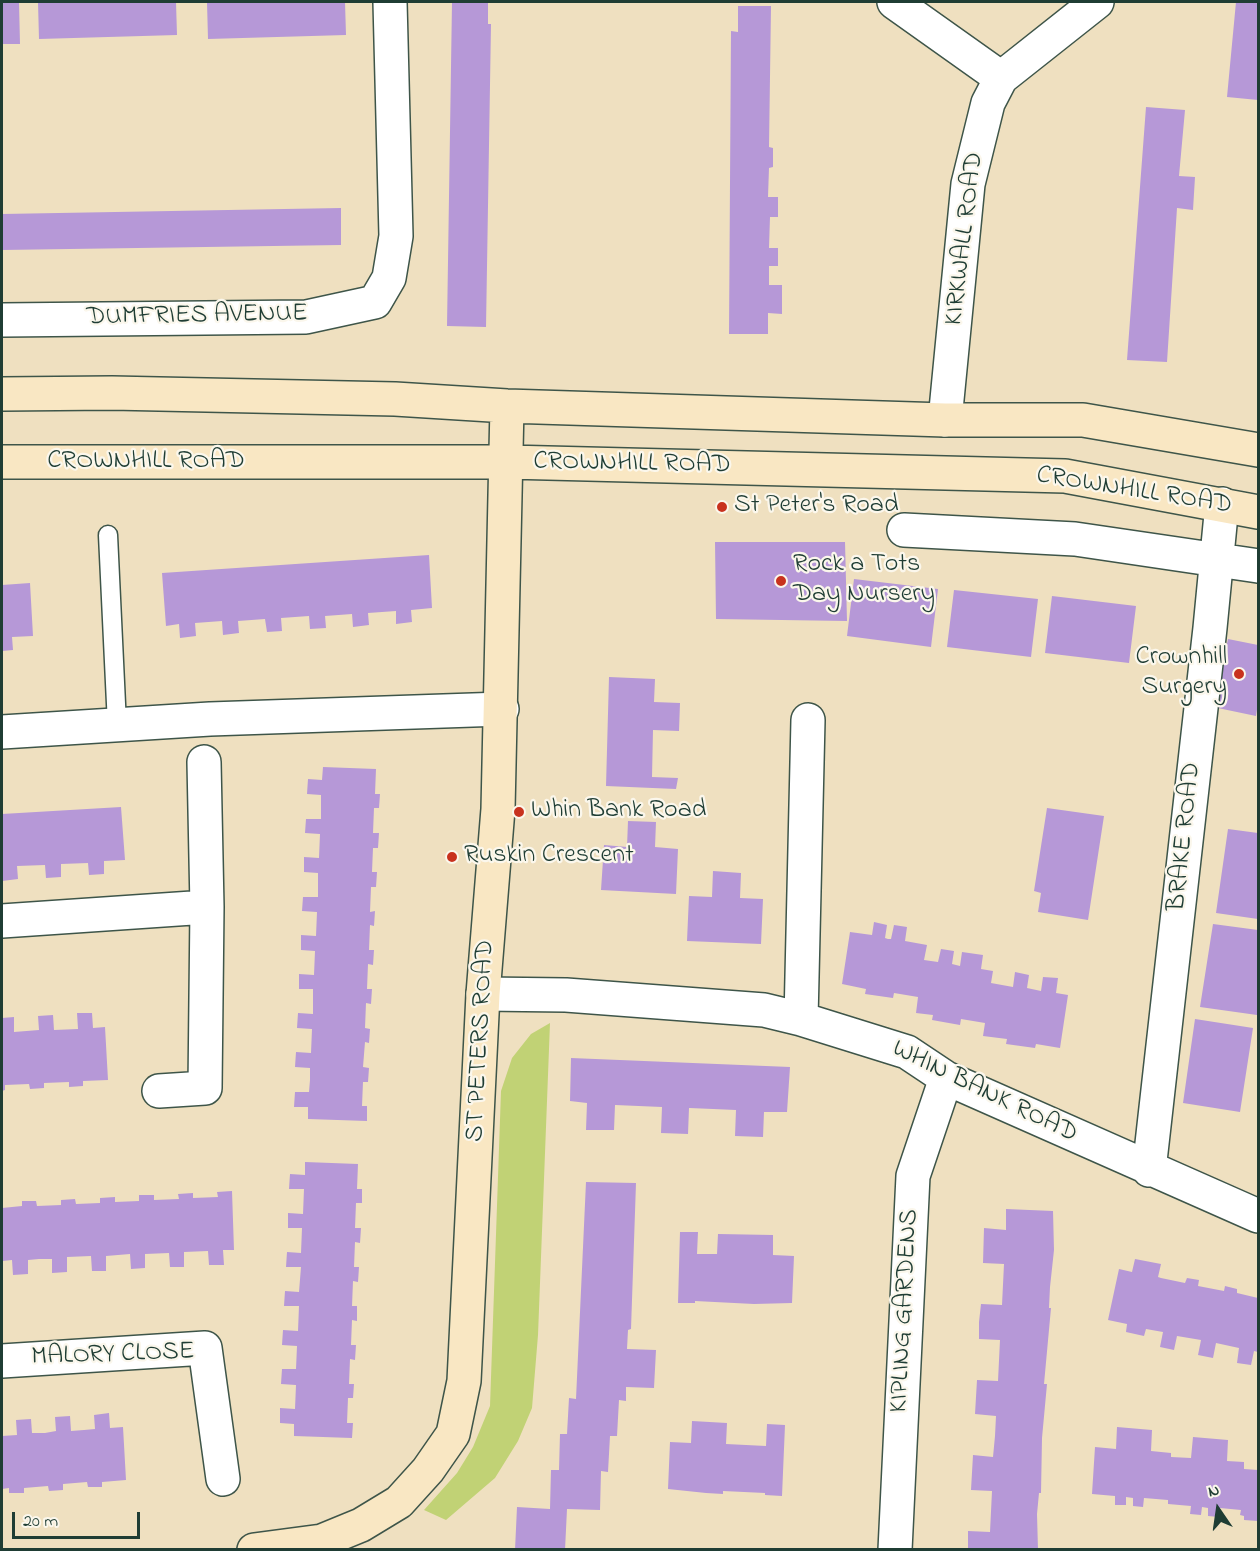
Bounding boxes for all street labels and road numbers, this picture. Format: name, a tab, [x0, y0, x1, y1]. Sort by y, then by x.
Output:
street label: KIRKWALL ROAD	[940, 151, 992, 327]
street label: DUMFRIES AVENUE	[86, 299, 308, 335]
street label: CROWNHILL ROAD	[47, 447, 245, 479]
street label: CROWNHILL ROAD	[533, 448, 731, 482]
street label: CROWNHILL ROAD	[1034, 461, 1234, 523]
street label: BRAKE ROAD	[1163, 761, 1209, 913]
street label: ST PETERS ROAD	[461, 939, 503, 1143]
street label: WHIN BANK ROAD	[886, 1035, 1082, 1151]
street label: KIPLING GARDENS	[885, 1208, 927, 1414]
street label: MALORY CLOSE	[31, 1338, 195, 1374]

